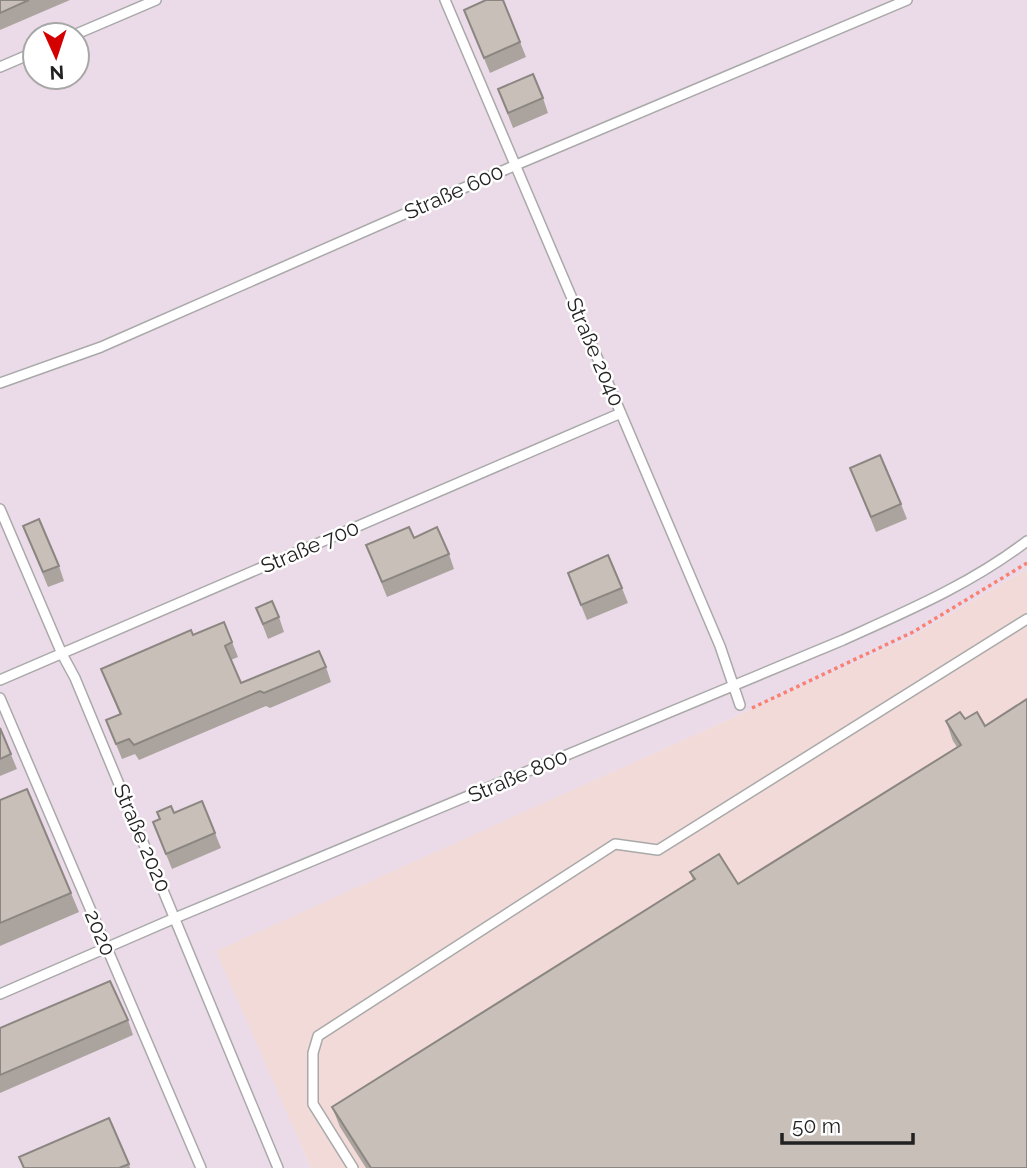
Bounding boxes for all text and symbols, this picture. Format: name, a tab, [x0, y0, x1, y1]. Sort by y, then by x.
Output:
north arrow	[21, 21, 91, 91]
text: N	[49, 62, 65, 84]
street label: Straße 600	[400, 159, 507, 225]
street label: Straße 2040	[561, 294, 630, 410]
street label: Straße 700	[257, 515, 363, 578]
street label: Straße 800	[464, 743, 571, 808]
street label: Straße 2020	[108, 780, 176, 896]
street label: 2020	[80, 906, 121, 960]
scale bar	[782, 1102, 913, 1146]
text: 50 m	[792, 1113, 841, 1138]

